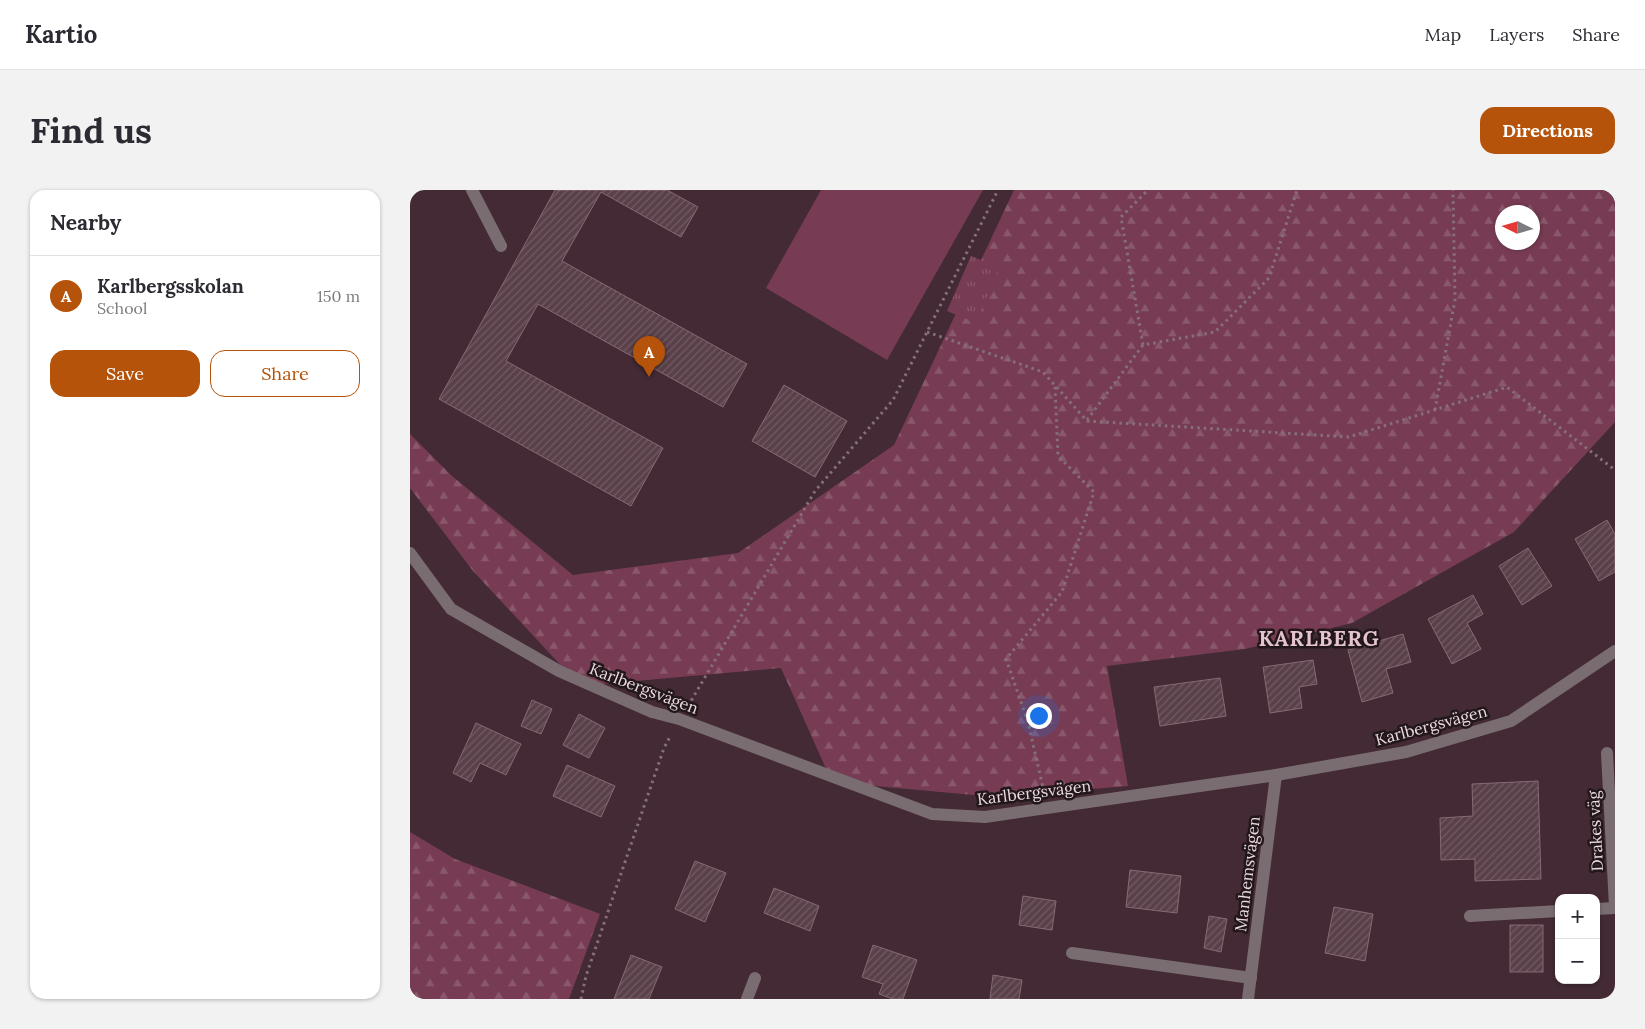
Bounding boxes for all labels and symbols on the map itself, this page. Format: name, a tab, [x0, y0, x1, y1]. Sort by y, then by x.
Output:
north arrow	[1495, 205, 1540, 250]
pin: A	[633, 336, 665, 377]
district label: KARLBERG	[1259, 625, 1379, 652]
street label: Karlbergsvägen	[587, 658, 701, 718]
street label: Karlbergsvägen	[1373, 700, 1489, 750]
your location	[1026, 703, 1052, 729]
street label: Karlbergsvägen	[976, 775, 1092, 809]
street label: Drakes väg	[1583, 789, 1607, 872]
street label: Manhemsvägen	[1230, 815, 1264, 933]

